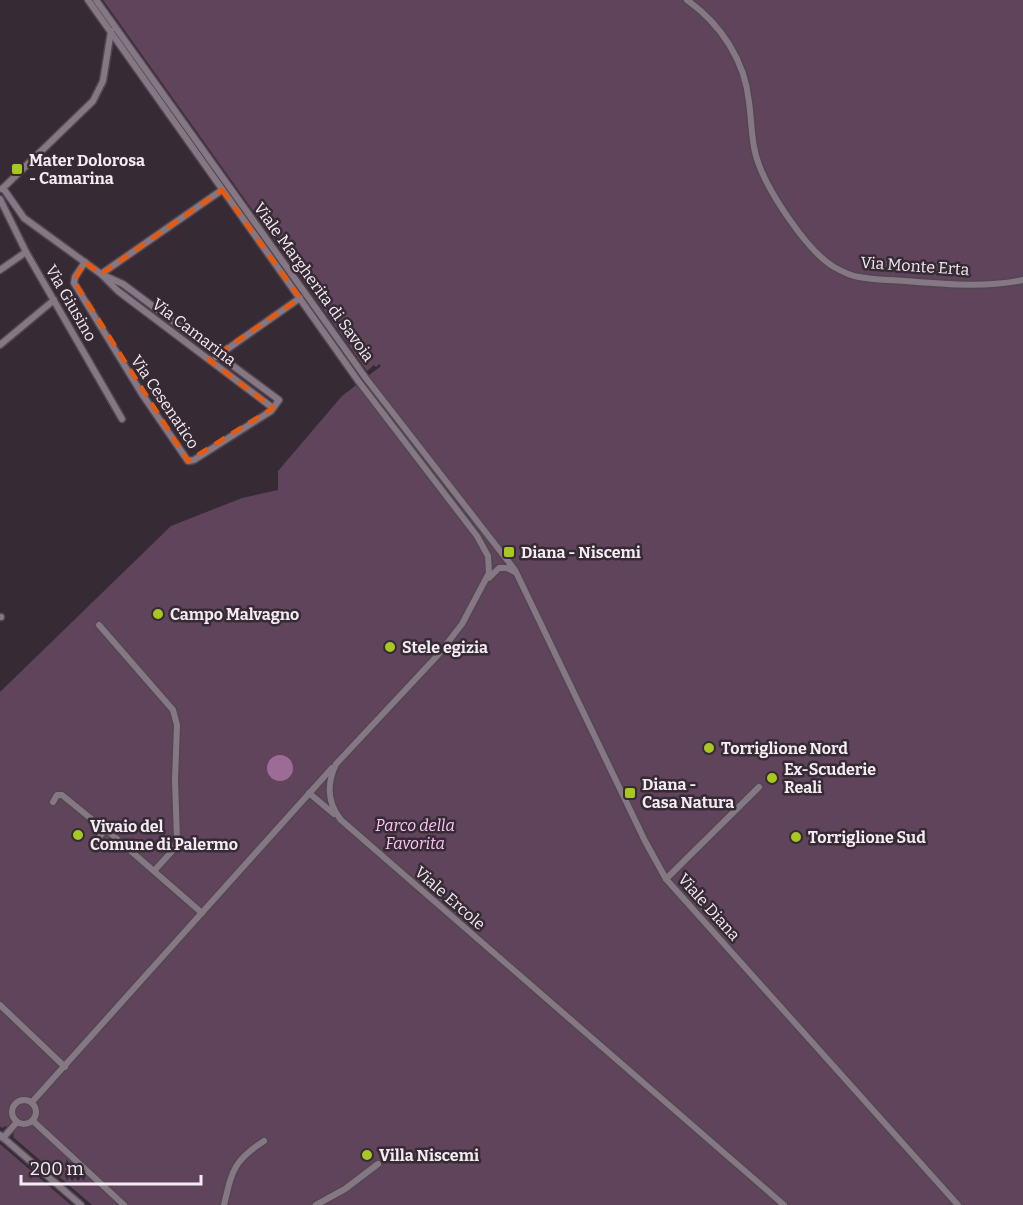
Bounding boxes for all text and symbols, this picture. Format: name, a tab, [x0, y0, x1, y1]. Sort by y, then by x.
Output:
place label: Mater Dolorosa - Camarina	[29, 151, 145, 188]
marker: Mater Dolorosa - Camarina	[10, 162, 24, 176]
street label: Viale Margherita di Savoia	[250, 199, 378, 365]
street label: Via Monte Erta	[860, 253, 970, 279]
street label: Via Giusino	[41, 261, 101, 345]
street label: Via Camarina	[148, 294, 240, 370]
street label: Via Cesenatico	[127, 352, 203, 452]
place label: Diana - Niscemi	[521, 543, 641, 562]
marker: Diana - Niscemi	[502, 545, 516, 559]
place label: Campo Malvagno	[170, 605, 299, 624]
marker: Campo Malvagno	[151, 607, 165, 621]
place label: Stele egizia	[402, 638, 488, 657]
marker: Stele egizia	[383, 640, 397, 654]
place label: Torriglione Nord	[721, 739, 848, 758]
marker: Torriglione Nord	[702, 741, 716, 755]
place label: Ex-Scuderie Reali	[784, 760, 876, 797]
marker: Ex-Scuderie Reali	[765, 771, 779, 785]
place label: Diana - Casa Natura	[642, 775, 734, 812]
marker: Diana - Casa Natura	[623, 786, 637, 800]
park label: Parco della Favorita	[375, 816, 455, 853]
place label: Vivaio del Comune di Palermo	[90, 817, 238, 854]
marker: Vivaio del Comune di Palermo	[71, 828, 85, 842]
place label: Torriglione Sud	[808, 828, 926, 847]
marker: Torriglione Sud	[789, 830, 803, 844]
street label: Viale Ercole	[411, 862, 489, 934]
street label: Viale Diana	[674, 870, 744, 945]
place label: Villa Niscemi	[379, 1146, 479, 1165]
scale bar	[21, 1148, 201, 1186]
marker: Villa Niscemi	[360, 1148, 374, 1162]
text: 200 m	[30, 1158, 84, 1180]

